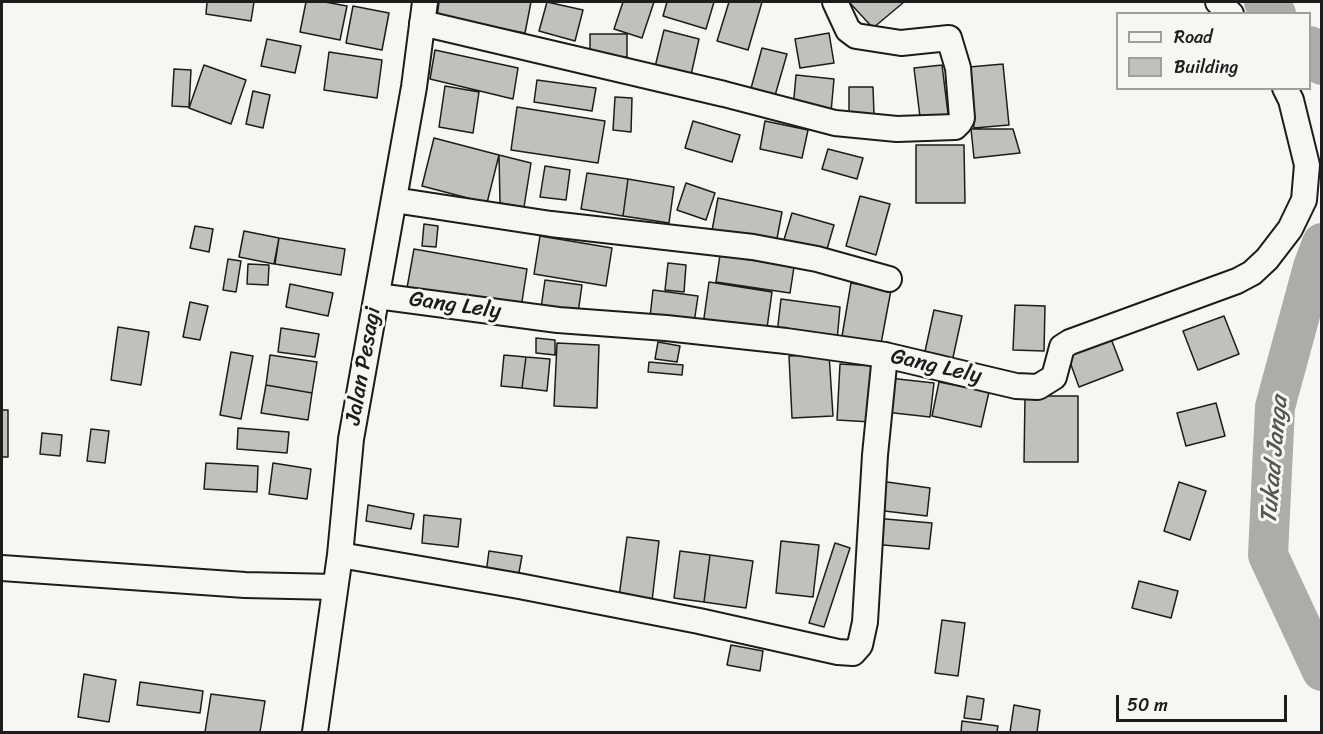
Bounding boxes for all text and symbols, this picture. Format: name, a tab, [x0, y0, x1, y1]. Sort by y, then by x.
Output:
legend	[1116, 12, 1311, 90]
text: Road	[1174, 21, 1213, 53]
text: Building	[1174, 51, 1238, 83]
street label: Gang Lely	[407, 286, 503, 326]
street label: Jalan Pesagi	[341, 305, 387, 427]
street label: Gang Lely	[888, 344, 984, 390]
water label: Tukad Janga	[1255, 395, 1295, 525]
scale bar	[1119, 683, 1290, 721]
text: 50 m	[1127, 689, 1168, 721]

